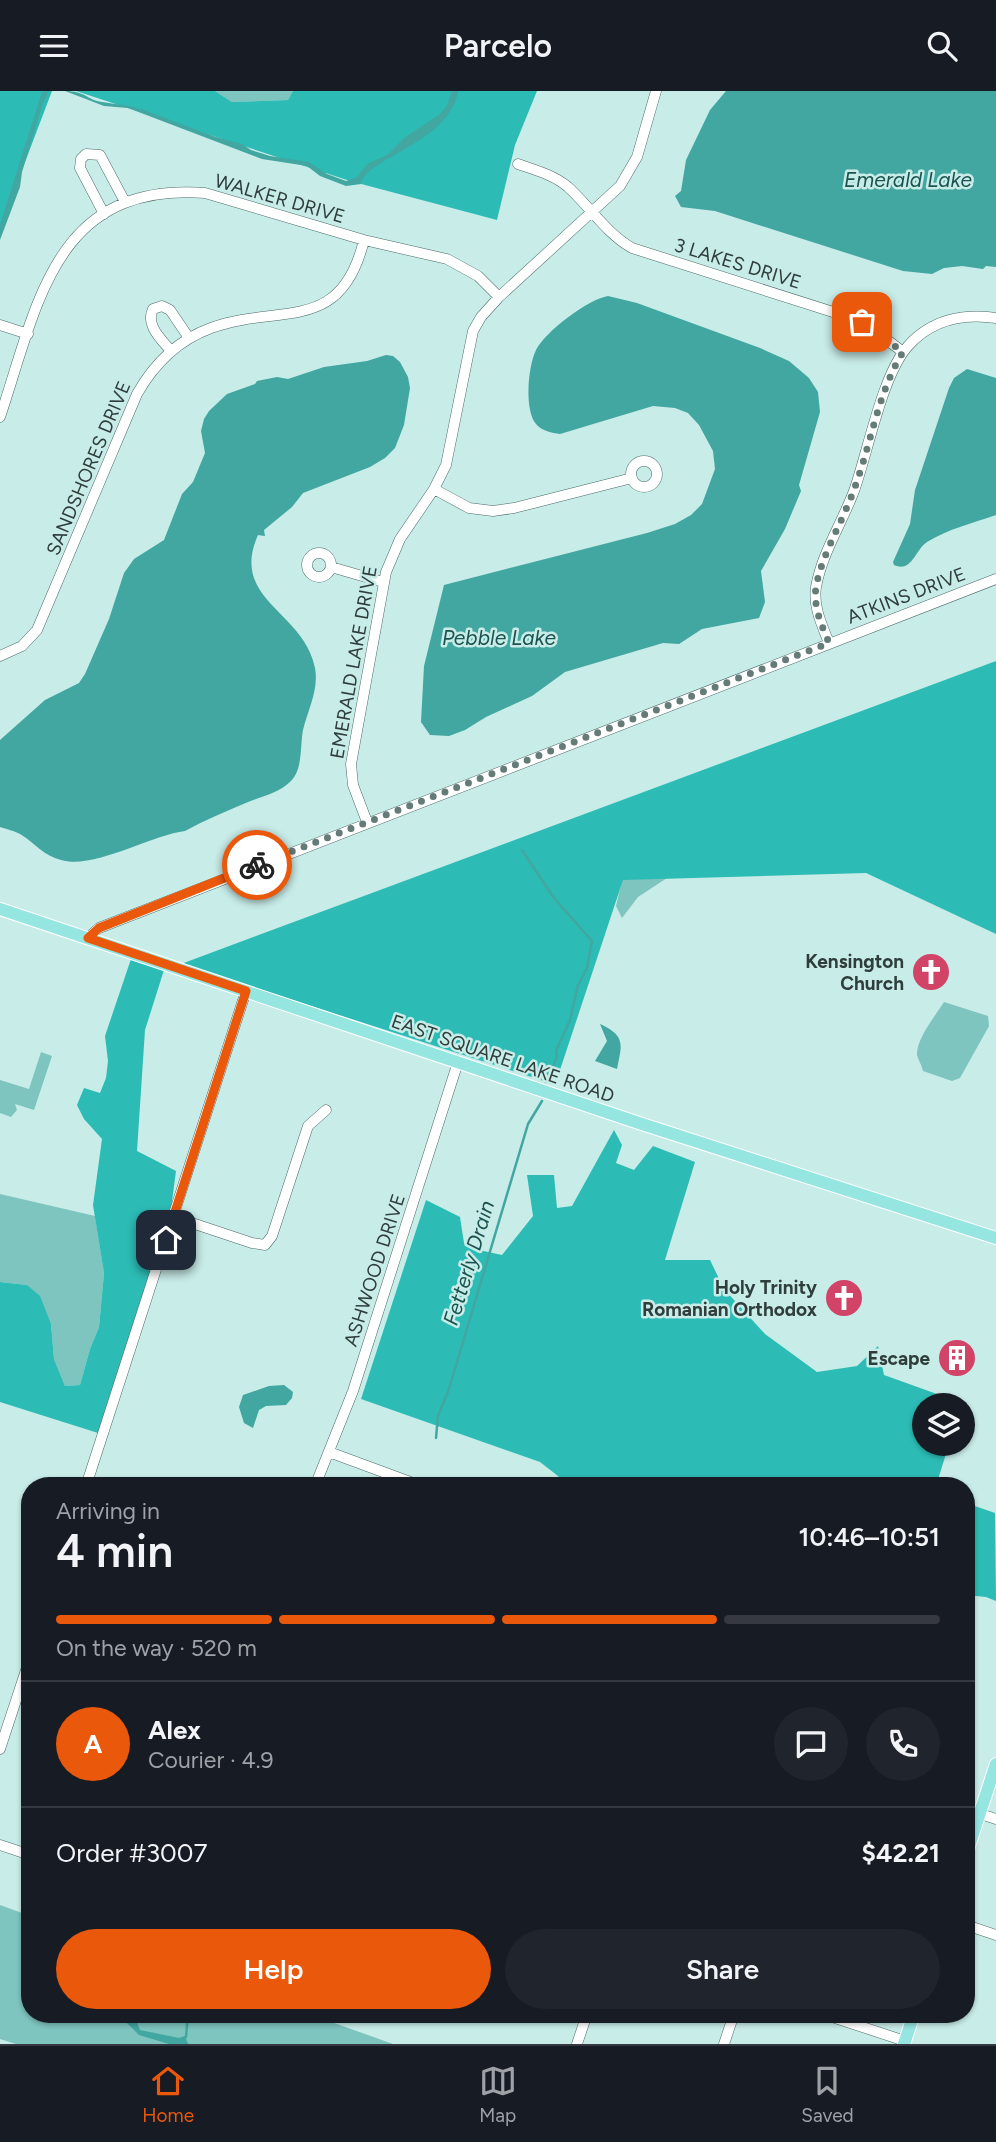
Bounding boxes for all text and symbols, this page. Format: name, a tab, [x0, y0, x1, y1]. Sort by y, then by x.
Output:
icon: menu	[35, 27, 73, 65]
text: Parcelo	[444, 27, 552, 65]
icon: search	[923, 27, 961, 65]
water label: Emerald Lake	[844, 167, 973, 192]
street label: WALKER DRIVE	[212, 169, 348, 228]
street label: 3 LAKES DRIVE	[672, 233, 804, 294]
pin	[832, 292, 892, 352]
icon: bag	[843, 303, 881, 341]
street label: SANDSHORES DRIVE	[41, 378, 136, 559]
street label: ATKINS DRIVE	[844, 562, 969, 629]
street label: EMERALD LAKE DRIVE	[325, 564, 382, 761]
water label: Pebble Lake	[442, 625, 557, 650]
courier	[222, 830, 292, 900]
icon: bike	[238, 846, 276, 884]
place label: Kensington Church	[805, 950, 904, 995]
church icon: Kensington Church	[910, 951, 952, 993]
street label: EAST SQUARE LAKE ROAD	[388, 1009, 617, 1108]
street label: ASHWOOD DRIVE	[339, 1191, 410, 1349]
water label: Fetterly Drain	[438, 1197, 499, 1328]
pin	[136, 1210, 196, 1270]
icon: home	[147, 1221, 185, 1259]
place label: Holy Trinity Romanian Orthodox	[642, 1276, 817, 1321]
church icon: Holy Trinity Romanian Orthodox	[823, 1277, 865, 1319]
building icon: Escape	[936, 1337, 978, 1379]
place label: Escape	[868, 1347, 930, 1370]
map controls	[912, 1393, 975, 1456]
button: layers	[912, 1393, 975, 1456]
text: Arriving in	[56, 1497, 160, 1525]
text: 10:46–10:51	[799, 1521, 940, 1553]
text: 4 min	[56, 1523, 173, 1579]
text: On the way · 520 m	[56, 1634, 257, 1662]
button: chat	[774, 1707, 848, 1781]
button: phone	[866, 1707, 940, 1781]
text: Alex	[148, 1714, 201, 1746]
text: A	[84, 1728, 102, 1760]
text: Courier · 4.9	[148, 1746, 274, 1774]
text: Order #3007	[56, 1837, 207, 1869]
text: $42.21	[862, 1837, 940, 1869]
button: Help	[56, 1929, 491, 2009]
button: Share	[505, 1929, 940, 2009]
tab: Home	[142, 2062, 194, 2127]
tab: Map	[479, 2062, 517, 2127]
tab: Saved	[801, 2062, 854, 2127]

